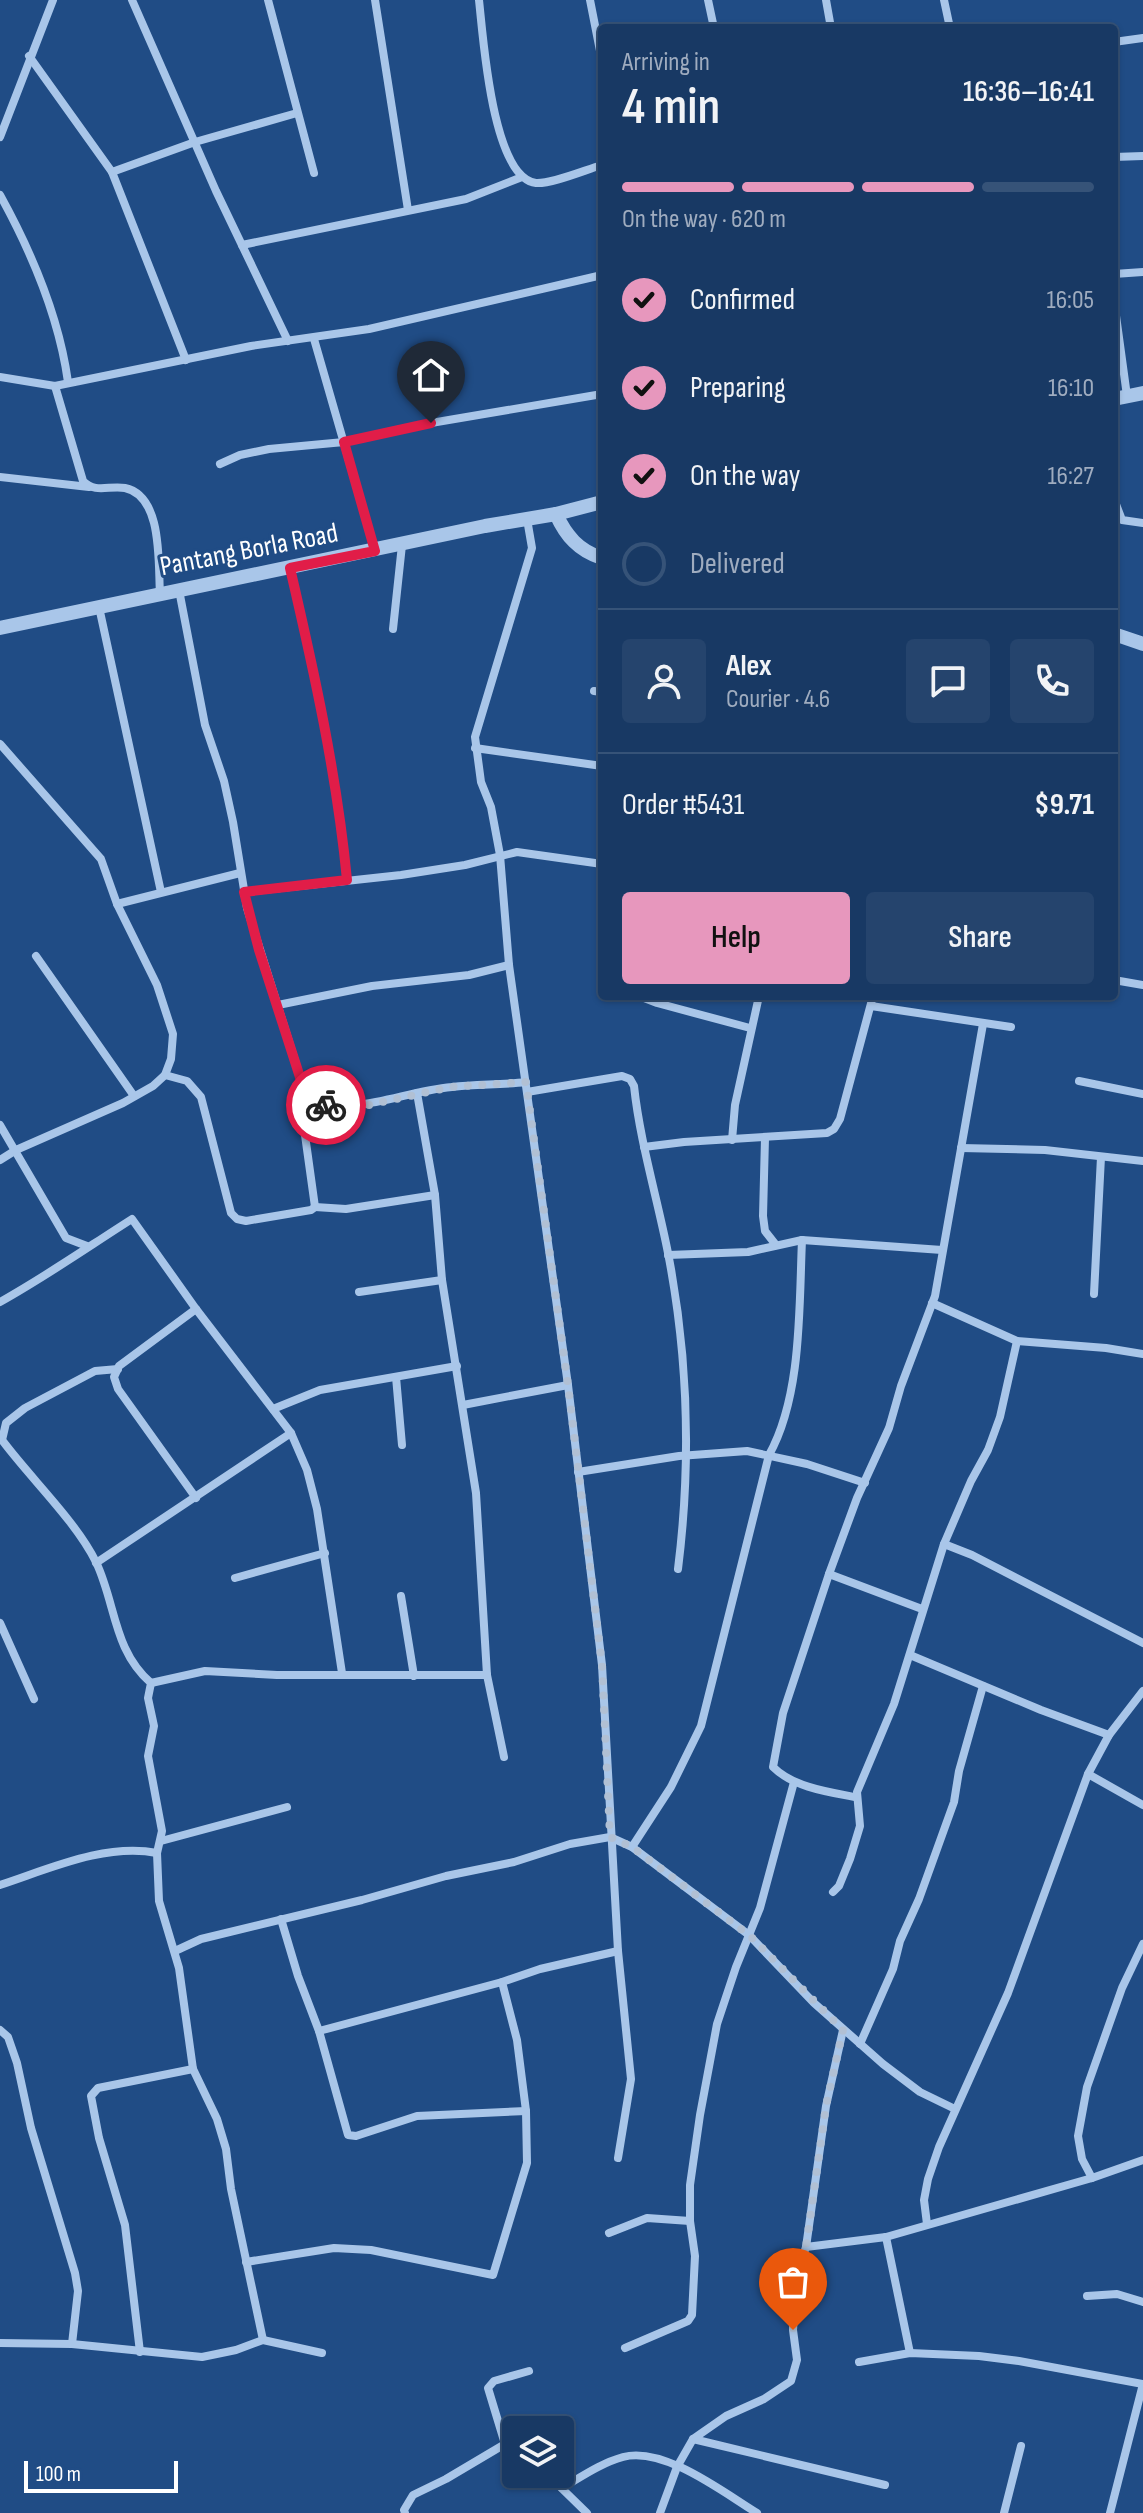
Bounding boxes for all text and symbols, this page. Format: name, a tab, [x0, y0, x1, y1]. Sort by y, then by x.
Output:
text: Arriving in	[622, 47, 710, 78]
text: 16:36–16:41	[963, 74, 1094, 110]
text: 4 min	[622, 76, 720, 139]
text: On the way · 620 m	[622, 204, 786, 235]
icon: check	[622, 278, 666, 322]
text: Confirmed	[690, 282, 795, 318]
text: 16:05	[1047, 285, 1094, 316]
pin	[397, 341, 465, 423]
icon: home	[409, 353, 453, 397]
icon: check	[622, 366, 666, 410]
text: Preparing	[690, 370, 786, 406]
text: 16:10	[1048, 373, 1094, 404]
icon: check	[622, 454, 666, 498]
text: On the way	[690, 458, 800, 494]
text: 16:27	[1047, 461, 1094, 492]
street label: Pantang Borla Road	[157, 517, 341, 583]
text: Delivered	[690, 546, 785, 582]
button: person	[622, 639, 706, 723]
button: chat	[906, 639, 990, 723]
button: phone	[1010, 639, 1094, 723]
text: Alex	[726, 648, 772, 684]
text: Courier · 4.6	[726, 684, 830, 715]
text: Order #5431	[622, 787, 744, 823]
text: $9.71	[1034, 787, 1094, 823]
button: Help	[622, 892, 850, 984]
button: Share	[866, 892, 1094, 984]
courier	[286, 1065, 366, 1145]
icon: bike	[304, 1083, 348, 1127]
pin	[759, 2248, 827, 2330]
icon: bag	[771, 2260, 815, 2304]
map controls	[502, 2416, 574, 2488]
button: layers	[502, 2416, 574, 2488]
scale bar	[24, 2457, 178, 2493]
text: 100 m	[36, 2461, 81, 2488]

